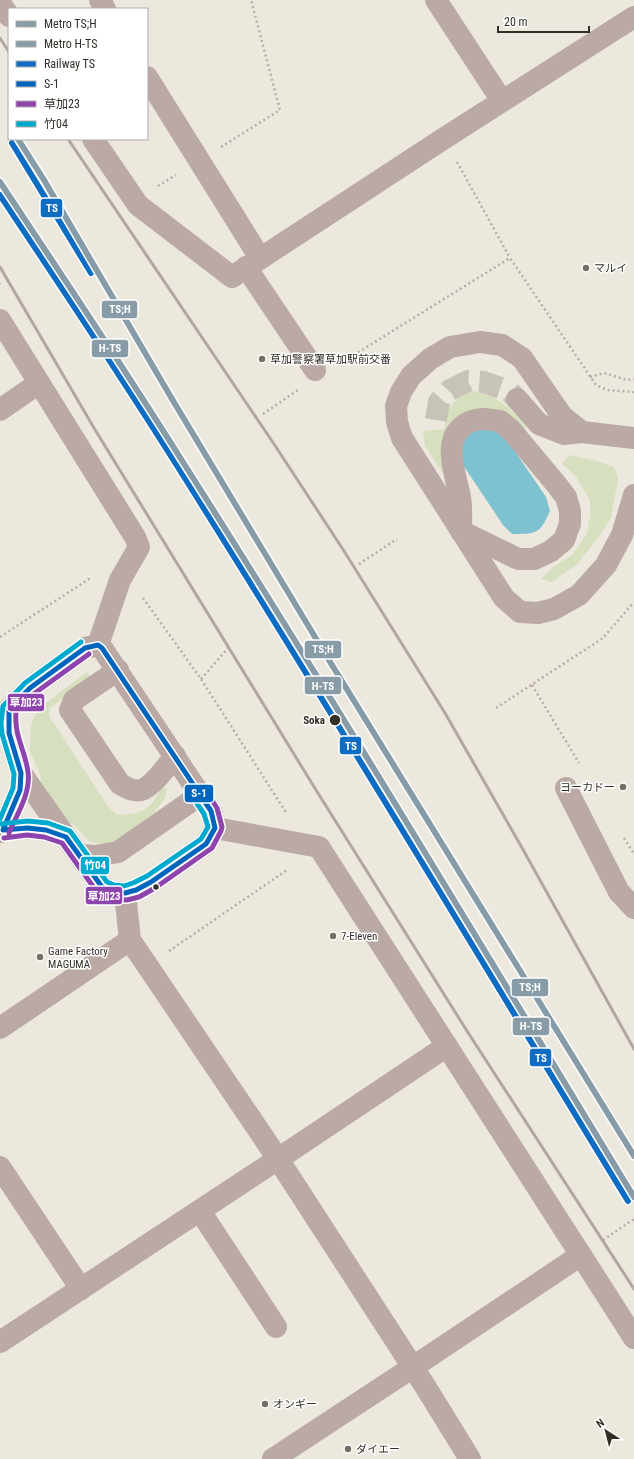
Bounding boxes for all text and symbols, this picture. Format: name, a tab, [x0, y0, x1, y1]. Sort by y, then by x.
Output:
legend	[8, 8, 148, 140]
scale bar	[498, 8, 589, 34]
text: 20 m	[504, 15, 528, 29]
text: Metro TS;H	[44, 17, 97, 31]
text: Metro H-TS	[44, 37, 97, 51]
text: Railway TS	[44, 57, 95, 71]
text: S-1	[44, 77, 59, 91]
text: 草加23	[44, 97, 80, 111]
text: 竹04	[44, 117, 68, 131]
line badge: TS	[40, 198, 63, 218]
text: TS	[46, 202, 58, 215]
place label: マルイ	[594, 262, 627, 275]
marker: マルイ	[581, 263, 591, 273]
line badge: TS;H	[101, 300, 138, 319]
text: TS;H	[109, 303, 131, 316]
line badge: H-TS	[91, 339, 129, 358]
text: H-TS	[99, 342, 121, 355]
place label: 草加警察署草加駅前交番	[270, 353, 391, 366]
marker: 草加警察署草加駅前交番	[257, 354, 267, 364]
line badge: TS;H	[304, 640, 342, 659]
text: TS;H	[312, 643, 334, 656]
line badge: H-TS	[304, 676, 342, 695]
text: H-TS	[312, 680, 334, 693]
line badge: 草加23	[7, 693, 45, 712]
text: 草加23	[9, 696, 43, 709]
marker: Soka	[328, 713, 342, 727]
place label: Soka	[303, 714, 325, 727]
line badge: TS	[339, 736, 362, 755]
text: TS	[345, 740, 357, 753]
place label: ヨーカドー	[560, 781, 615, 794]
marker: ヨーカドー	[618, 782, 628, 792]
line badge: S-1	[184, 784, 214, 803]
text: S-1	[191, 787, 207, 800]
line badge: 竹04	[80, 856, 110, 875]
text: 竹04	[84, 859, 106, 872]
unlabelled marker	[151, 882, 161, 892]
line badge: 草加23	[85, 886, 123, 905]
text: 草加23	[87, 890, 121, 903]
place label: 7-Eleven	[341, 930, 377, 943]
marker: 7-Eleven	[328, 931, 338, 941]
place label: Game Factory MAGUMA	[48, 945, 108, 971]
marker: Game Factory MAGUMA	[35, 952, 45, 962]
line badge: TS;H	[511, 978, 549, 997]
text: TS;H	[519, 981, 541, 994]
line badge: H-TS	[512, 1017, 550, 1036]
text: H-TS	[520, 1020, 542, 1033]
line badge: TS	[529, 1048, 552, 1067]
text: TS	[535, 1052, 547, 1065]
place label: オンギー	[273, 1398, 317, 1411]
marker: オンギー	[260, 1399, 270, 1409]
north arrow	[586, 1411, 626, 1451]
text: N	[594, 1416, 607, 1431]
place label: ダイエー	[356, 1443, 400, 1456]
marker: ダイエー	[343, 1444, 353, 1454]

